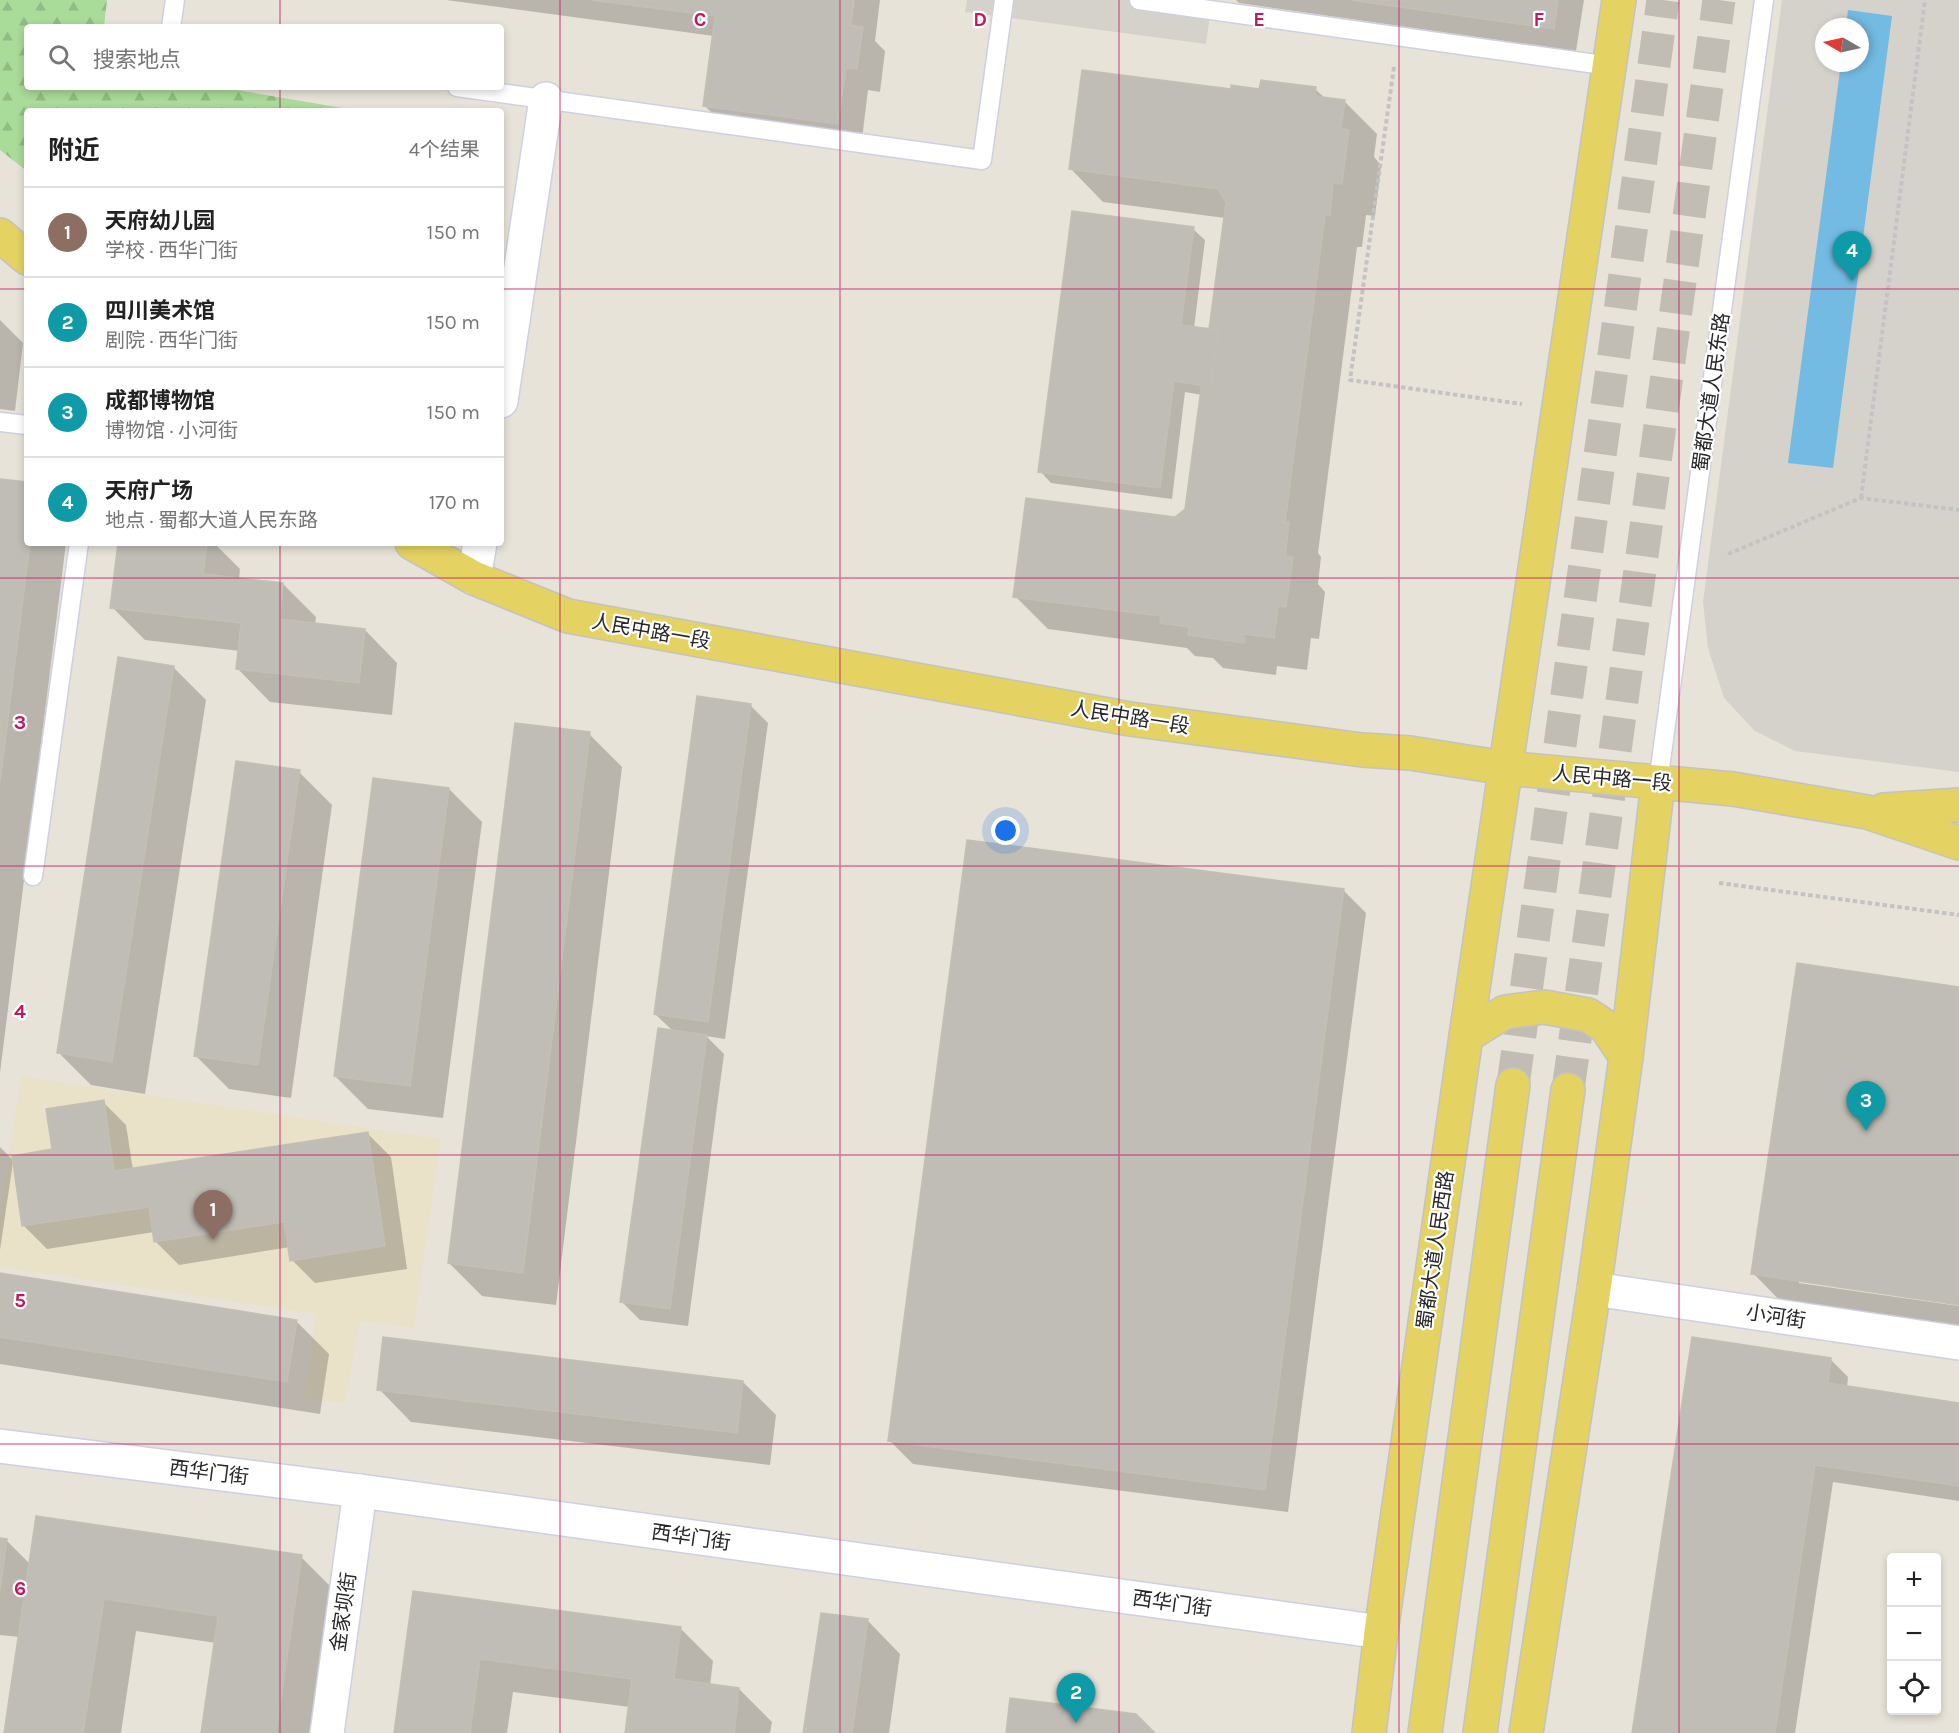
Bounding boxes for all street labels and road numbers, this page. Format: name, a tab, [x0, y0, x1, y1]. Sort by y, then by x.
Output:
street label: 蜀都大道人民东路	[1689, 311, 1734, 473]
street label: 人民中路一段	[590, 610, 712, 653]
street label: 人民中路一段	[1069, 697, 1191, 738]
street label: 人民中路一段	[1551, 762, 1673, 795]
street label: 蜀都大道人民西路	[1413, 1169, 1458, 1331]
street label: 小河街	[1744, 1300, 1807, 1333]
street label: 西华门街	[168, 1456, 250, 1489]
street label: 西华门街	[650, 1521, 732, 1554]
street label: 金家坝街	[327, 1571, 360, 1653]
street label: 西华门街	[1131, 1587, 1213, 1620]

